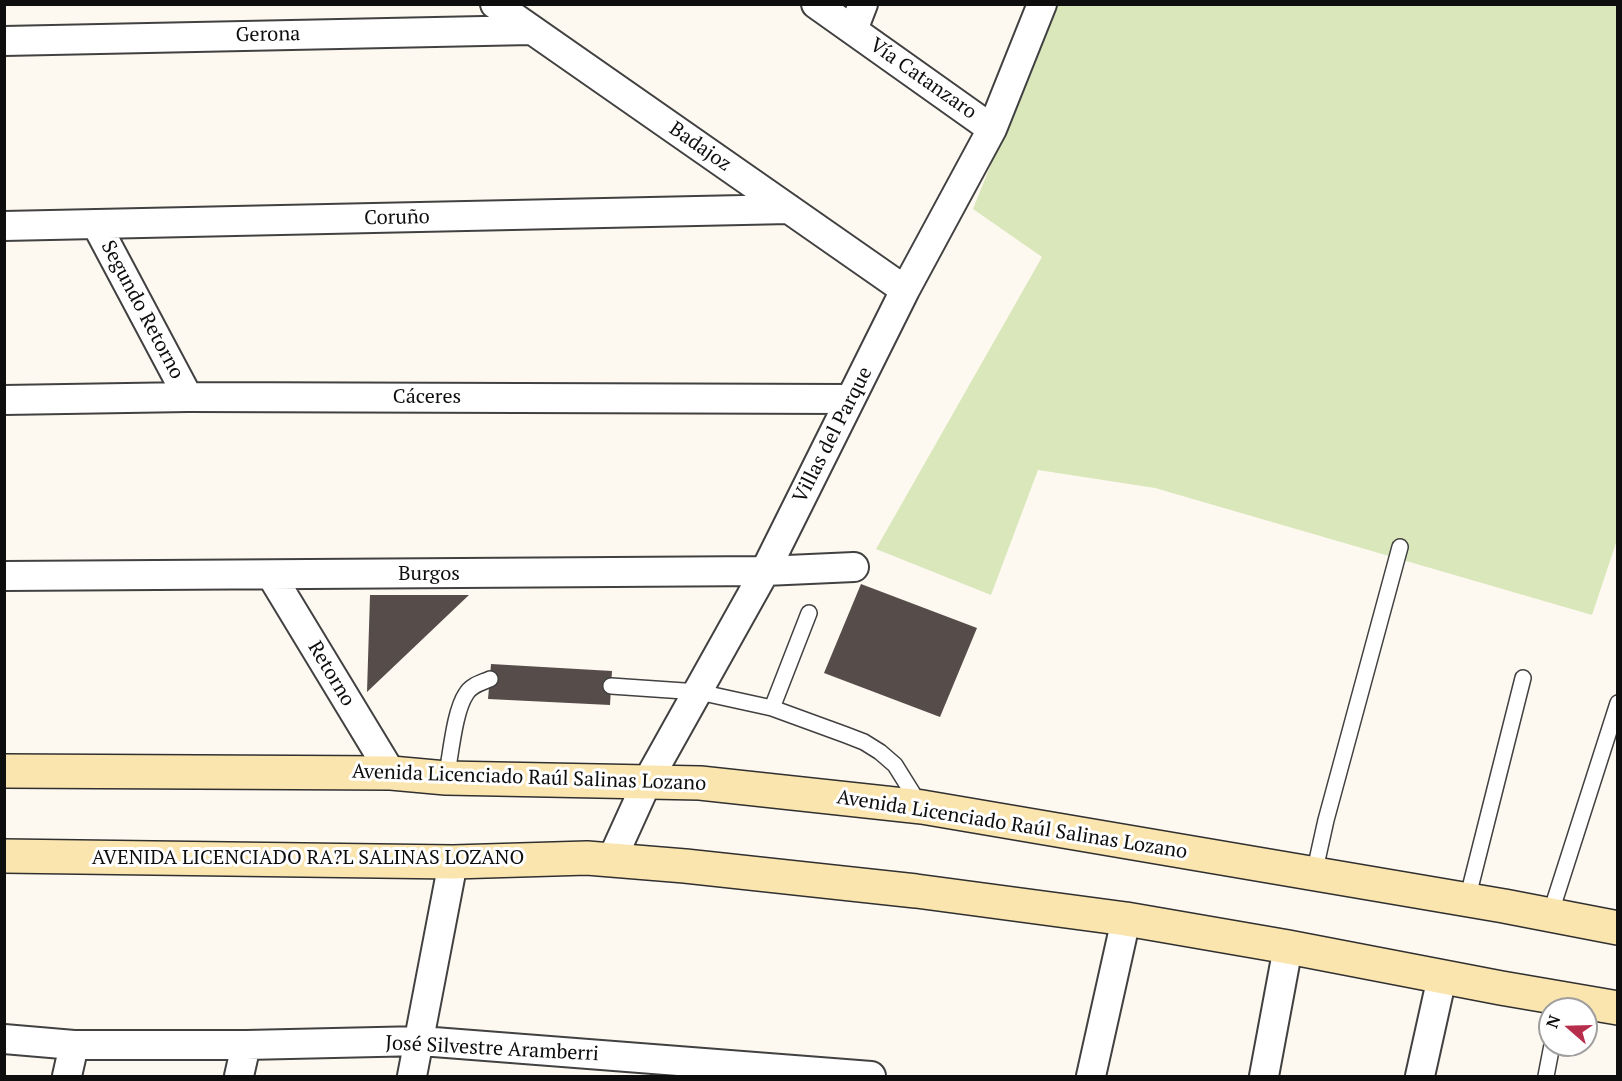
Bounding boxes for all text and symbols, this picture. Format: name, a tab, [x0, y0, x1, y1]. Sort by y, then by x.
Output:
street label: Gerona	[236, 22, 300, 48]
street label: Vía Catanzaro	[865, 33, 981, 125]
street label: Badajoz	[664, 117, 736, 177]
street label: Coruño	[364, 205, 430, 231]
street label: Segundo Retorno	[95, 237, 189, 383]
street label: Villas del Parque	[788, 363, 878, 507]
street label: Cáceres	[393, 385, 461, 409]
street label: Burgos	[398, 562, 460, 586]
street label: Retorno	[302, 637, 360, 711]
street label: Avenida Licenciado Raúl Salinas Lozano	[351, 760, 707, 796]
street label: Avenida Licenciado Raúl Salinas Lozano	[835, 785, 1189, 865]
street label: AVENIDA LICENCIADO RA?L SALINAS LOZANO	[92, 846, 524, 870]
north arrow	[1538, 997, 1598, 1057]
text: N	[1541, 1012, 1565, 1031]
street label: José Silvestre Aramberri	[385, 1031, 599, 1067]

